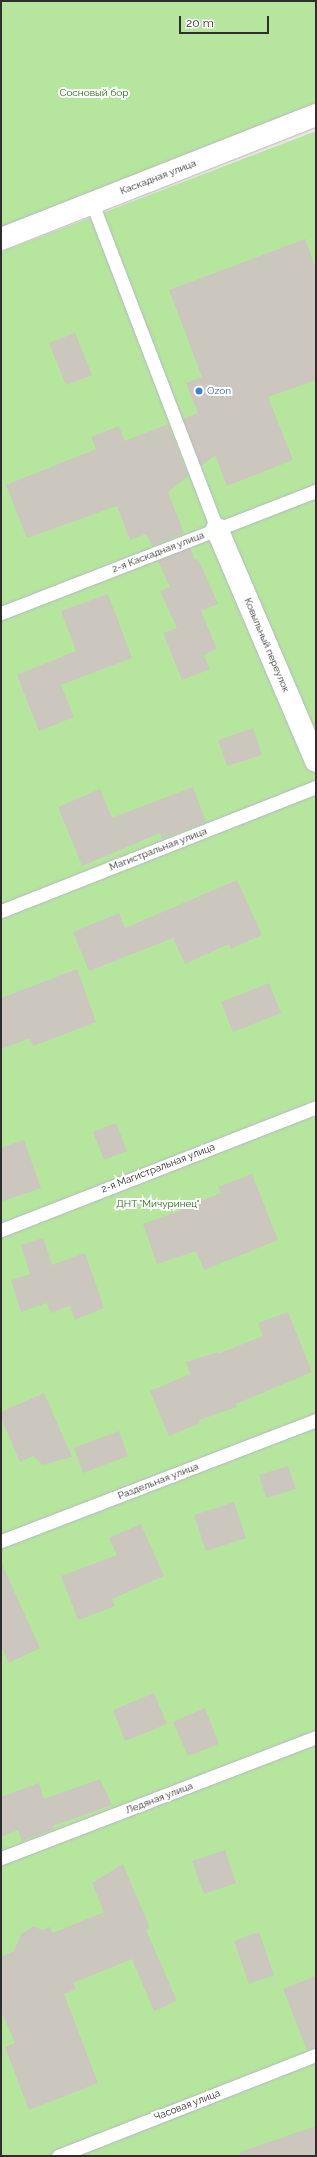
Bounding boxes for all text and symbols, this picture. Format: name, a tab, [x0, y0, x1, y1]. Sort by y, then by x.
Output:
scale bar	[181, 8, 271, 34]
text: 20 m	[186, 16, 214, 30]
park label: Сосновый бор	[60, 87, 128, 99]
street label: Каскадная улица	[118, 157, 198, 197]
place label: Ozon	[207, 385, 231, 397]
marker: Ozon	[194, 386, 204, 396]
street label: 2-я Каскадная улица	[110, 529, 206, 575]
street label: Ковыльный переулок	[242, 596, 292, 694]
street label: Магистральная улица	[107, 825, 209, 873]
street label: 2-я Магистральная улица	[99, 1141, 217, 1195]
park label: ДНТ "Мичуринец"	[116, 1198, 200, 1210]
street label: Раздельная улица	[116, 1460, 200, 1502]
street label: Ледяная улица	[124, 1780, 194, 1816]
street label: Часовая улица	[152, 2087, 222, 2123]

